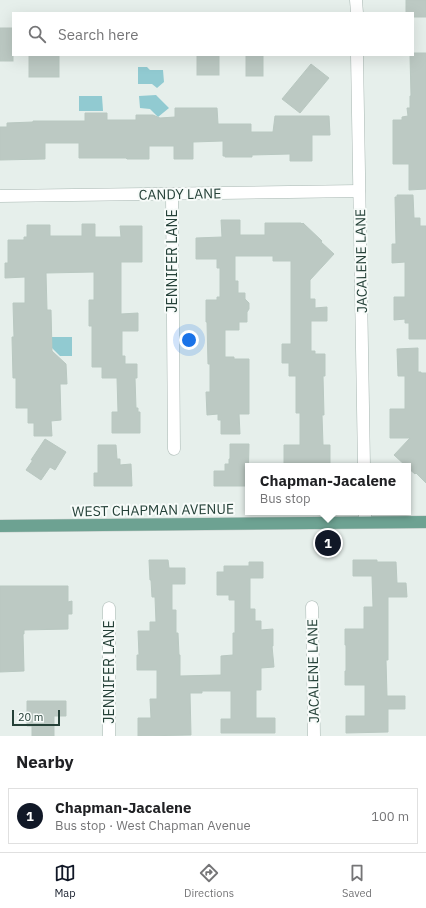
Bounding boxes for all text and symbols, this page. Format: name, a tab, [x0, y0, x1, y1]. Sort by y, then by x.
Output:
search box	[12, 12, 414, 56]
icon: search	[26, 23, 48, 45]
text: Search here	[58, 25, 138, 44]
street label: CANDY LANE	[139, 184, 221, 204]
street label: JENNIFER LANE	[163, 209, 181, 313]
street label: JACALENE LANE	[351, 209, 371, 313]
your location	[179, 330, 199, 350]
popup	[245, 463, 411, 515]
text: Chapman-Jacalene	[260, 471, 396, 490]
text: Bus stop	[260, 490, 311, 507]
street label: WEST CHAPMAN AVENUE	[72, 500, 234, 520]
pin: 1	[315, 528, 341, 558]
street label: JACALENE LANE	[303, 619, 323, 723]
street label: JENNIFER LANE	[100, 620, 118, 724]
scale bar	[12, 708, 60, 727]
text: 20 m	[18, 710, 43, 724]
text: Nearby	[16, 751, 74, 773]
text: Chapman-Jacalene	[55, 798, 191, 817]
text: 1	[26, 808, 34, 825]
text: 100 m	[371, 808, 409, 825]
text: Bus stop · West Chapman Avenue	[55, 817, 251, 834]
tab: Map	[54, 862, 76, 900]
tab: Directions	[184, 862, 234, 900]
tab: Saved	[342, 862, 372, 900]

